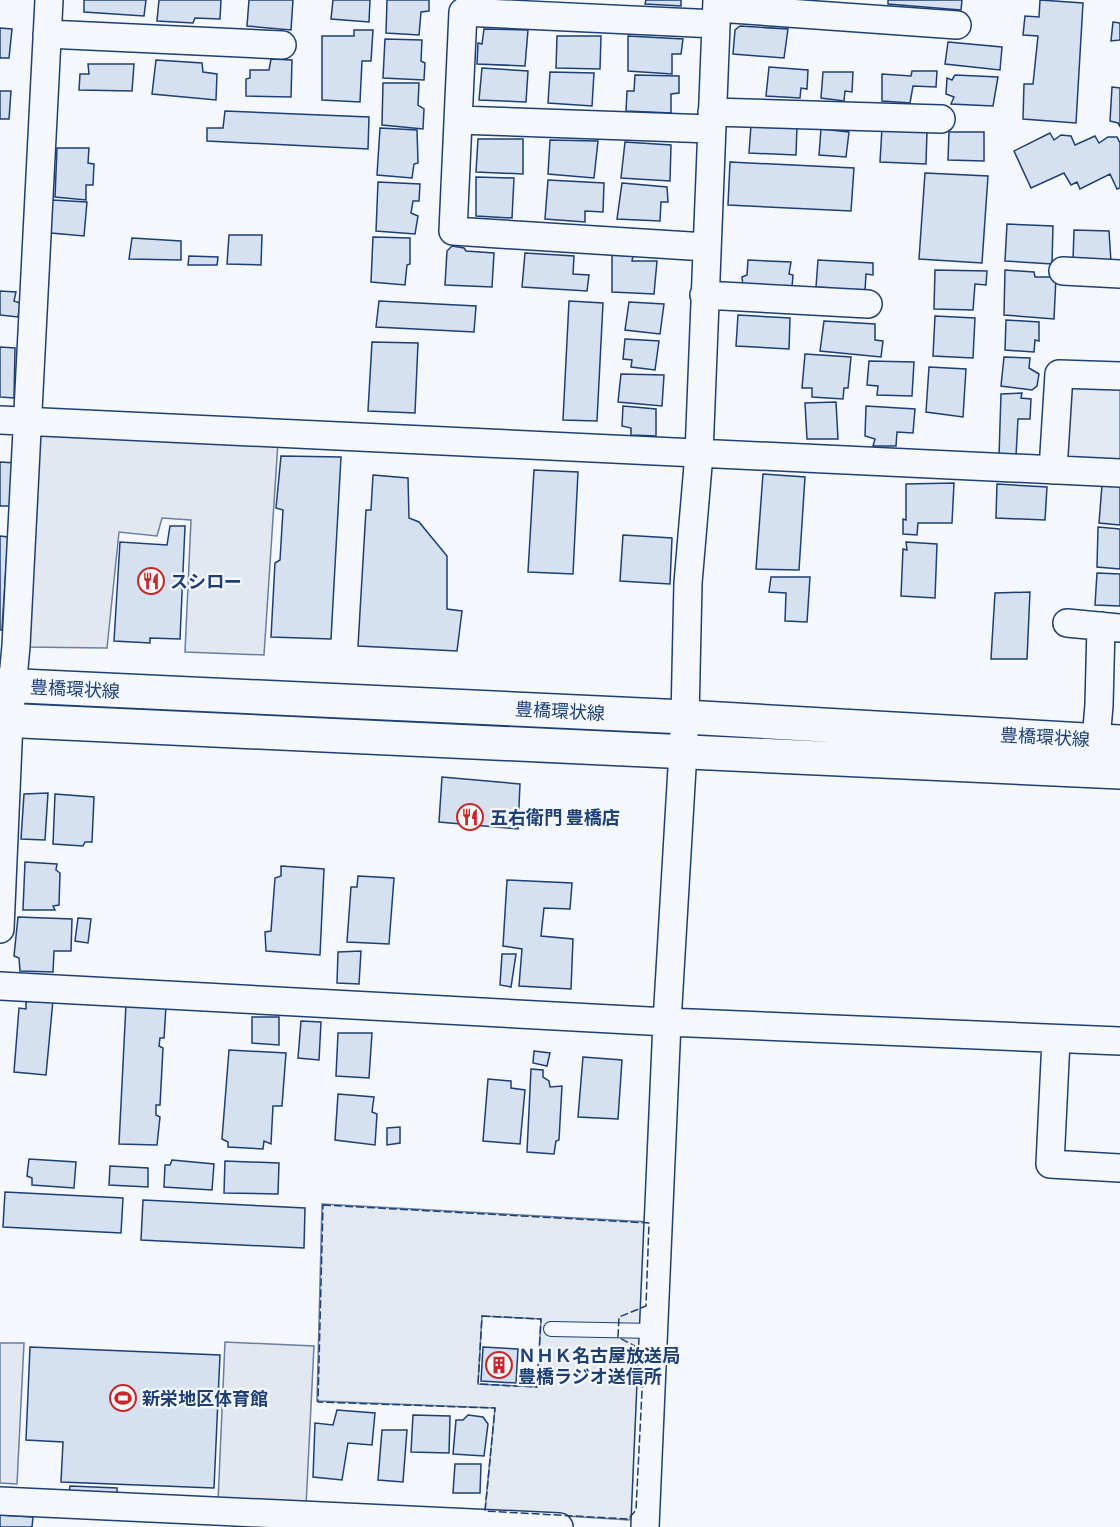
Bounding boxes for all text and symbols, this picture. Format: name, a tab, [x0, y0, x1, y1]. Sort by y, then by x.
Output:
restaurant icon: スシロー	[136, 566, 166, 596]
place label: スシロー	[170, 570, 242, 593]
street label: 豊橋環状線	[29, 675, 121, 703]
street label: 豊橋環状線	[514, 697, 606, 725]
street label: 豊橋環状線	[999, 723, 1091, 751]
restaurant icon: 五右衛門 豊橋店	[455, 802, 485, 832]
place label: 五右衛門 豊橋店	[490, 806, 620, 829]
place label: ＮＨＫ名古屋放送局 豊橋ラジオ送信所	[518, 1344, 680, 1388]
building icon: ＮＨＫ名古屋放送局 豊橋ラジオ送信所	[484, 1350, 514, 1380]
sports icon: 新栄地区体育館	[108, 1383, 138, 1413]
place label: 新栄地区体育館	[142, 1387, 268, 1410]

